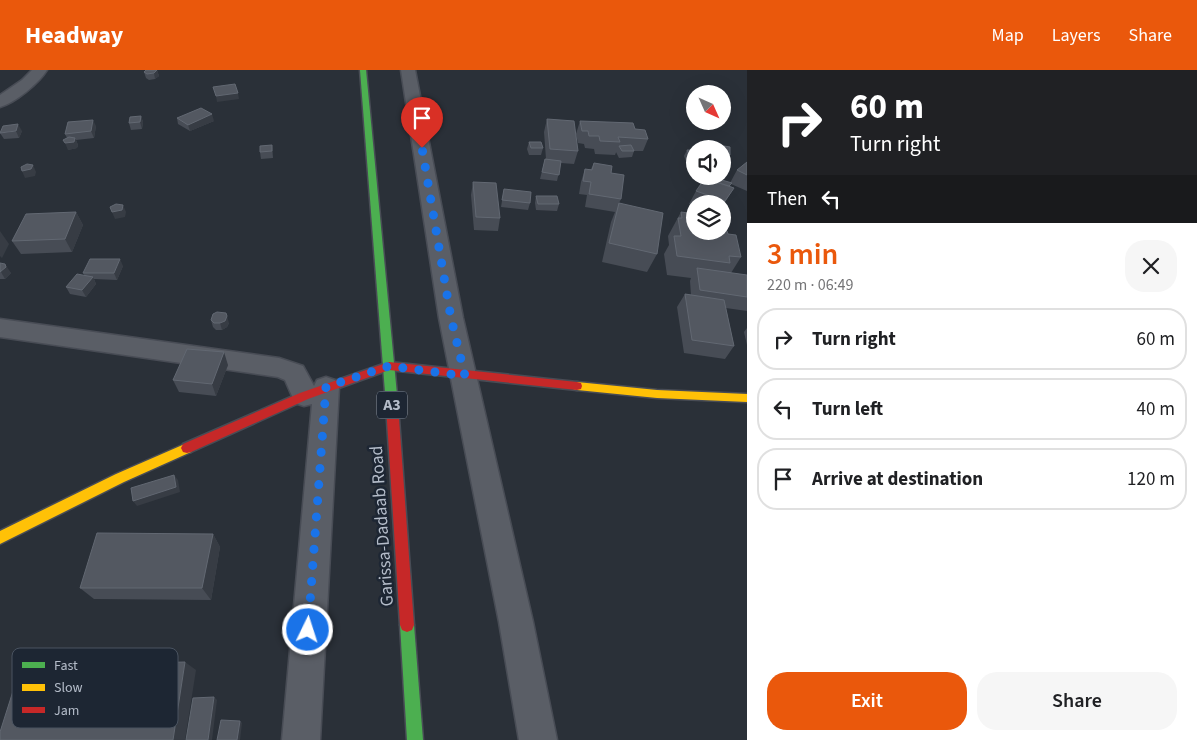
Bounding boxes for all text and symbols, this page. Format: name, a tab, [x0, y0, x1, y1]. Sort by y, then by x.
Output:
text: Headway	[25, 18, 123, 53]
text: Map	[992, 23, 1024, 48]
text: Layers	[1052, 23, 1101, 48]
text: Share	[1129, 23, 1172, 48]
text: 60 m	[850, 82, 924, 132]
north arrow	[686, 85, 731, 130]
map controls	[686, 85, 731, 240]
icon: right	[767, 90, 832, 155]
pin	[401, 97, 443, 148]
icon: arrive	[408, 104, 436, 132]
text: Turn right	[850, 128, 940, 160]
button: sound	[686, 140, 731, 185]
icon: left	[817, 185, 845, 213]
text: Then	[767, 186, 807, 213]
button: layers	[686, 195, 731, 240]
text: 3 min	[767, 233, 838, 276]
button: close	[1125, 240, 1177, 292]
text: 220 m · 06:49	[767, 274, 854, 296]
icon: right	[769, 325, 797, 353]
text: Turn right	[812, 326, 896, 353]
text: 60 m	[1137, 326, 1175, 353]
road number: A3	[377, 392, 407, 418]
icon: left	[769, 395, 797, 423]
text: Turn left	[812, 396, 883, 423]
text: 40 m	[1137, 396, 1175, 423]
street label: Garissa-Dadaab Road	[364, 445, 400, 607]
icon: arrive	[769, 465, 797, 493]
text: Arrive at destination	[812, 466, 983, 493]
text: 120 m	[1127, 466, 1175, 493]
position arrow	[281, 603, 333, 655]
legend	[12, 648, 178, 728]
text: Fast	[54, 656, 78, 676]
button: Exit	[767, 672, 967, 730]
button: Share	[977, 672, 1177, 730]
text: Slow	[54, 678, 83, 698]
text: Jam	[54, 701, 79, 721]

